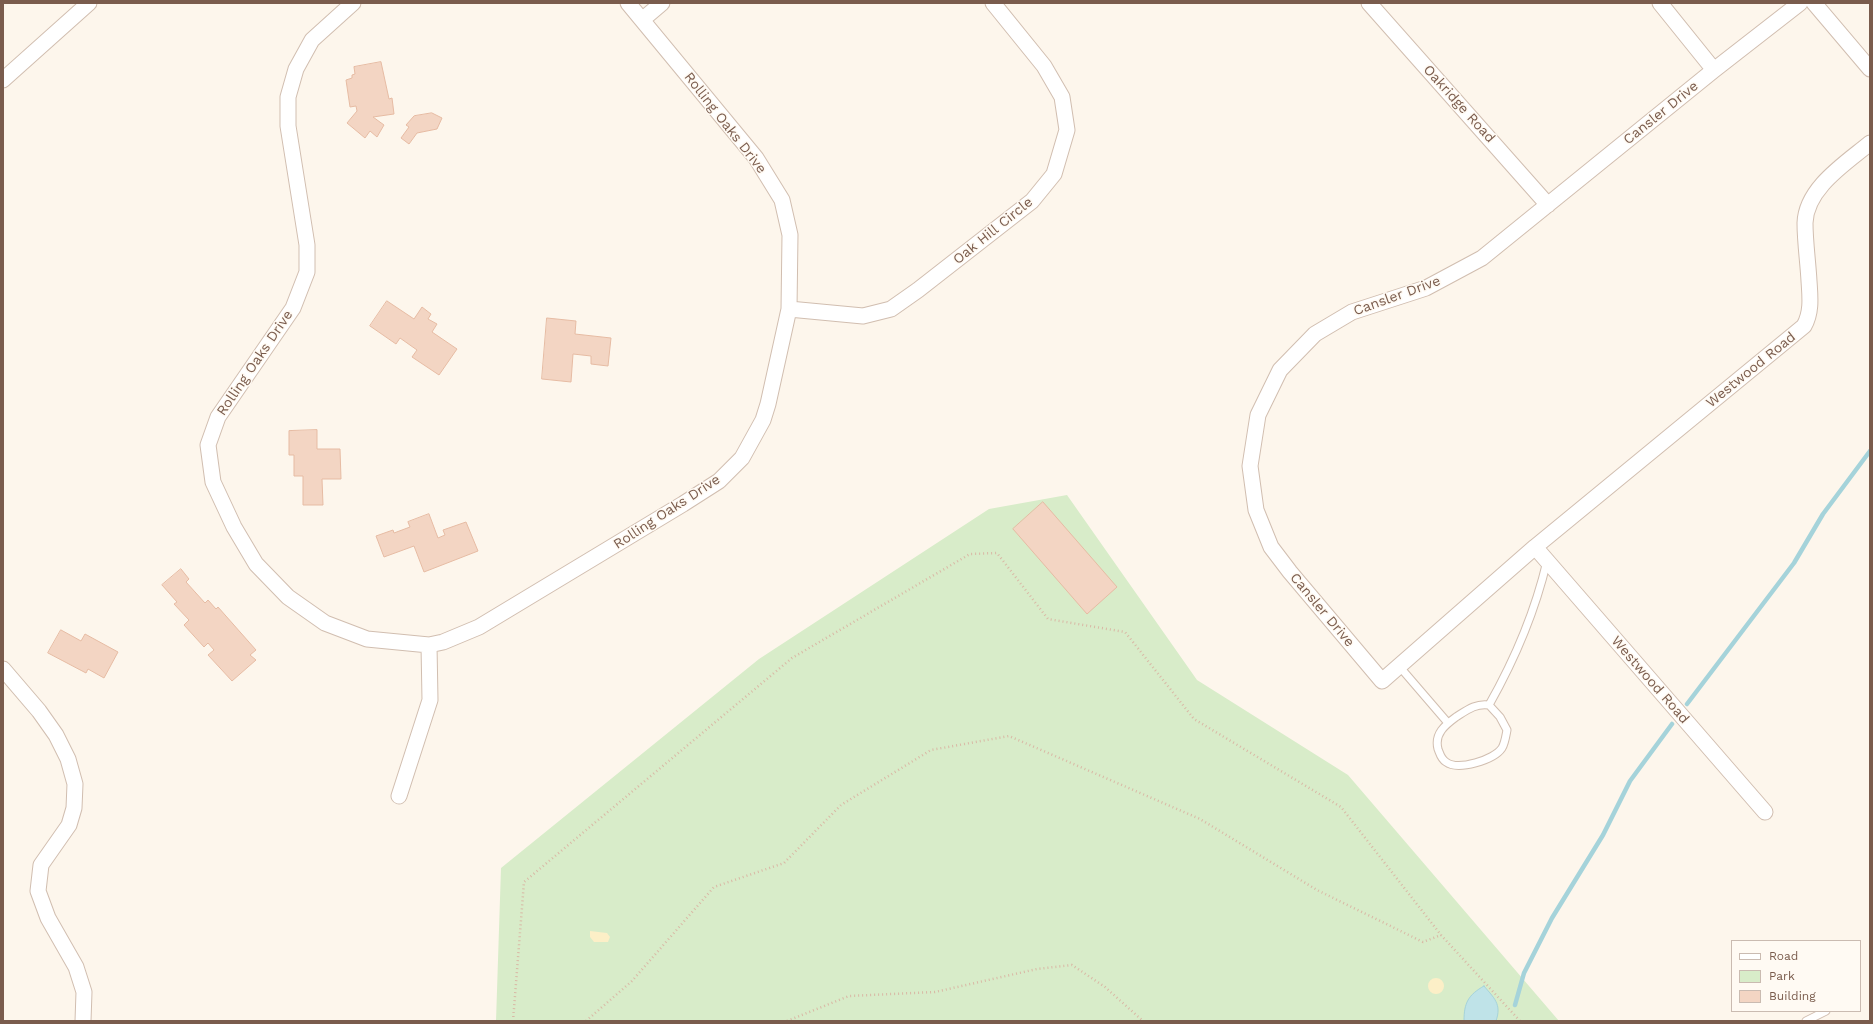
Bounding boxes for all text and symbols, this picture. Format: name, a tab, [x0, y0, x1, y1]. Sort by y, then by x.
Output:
street label: Oakridge Road	[1420, 62, 1498, 146]
street label: Rolling Oaks Drive	[680, 69, 770, 177]
street label: Cansler Drive	[1620, 78, 1702, 148]
street label: Oak Hill Circle	[950, 194, 1036, 268]
street label: Cansler Drive	[1351, 273, 1443, 319]
street label: Rolling Oaks Drive	[213, 307, 297, 419]
street label: Westwood Road	[1703, 329, 1799, 411]
street label: Rolling Oaks Drive	[611, 471, 723, 553]
street label: Cansler Drive	[1286, 570, 1358, 650]
street label: Westwood Road	[1607, 633, 1693, 727]
legend	[1731, 940, 1861, 1012]
text: Road	[1769, 949, 1798, 963]
text: Park	[1769, 969, 1795, 983]
text: Building	[1769, 989, 1816, 1003]

